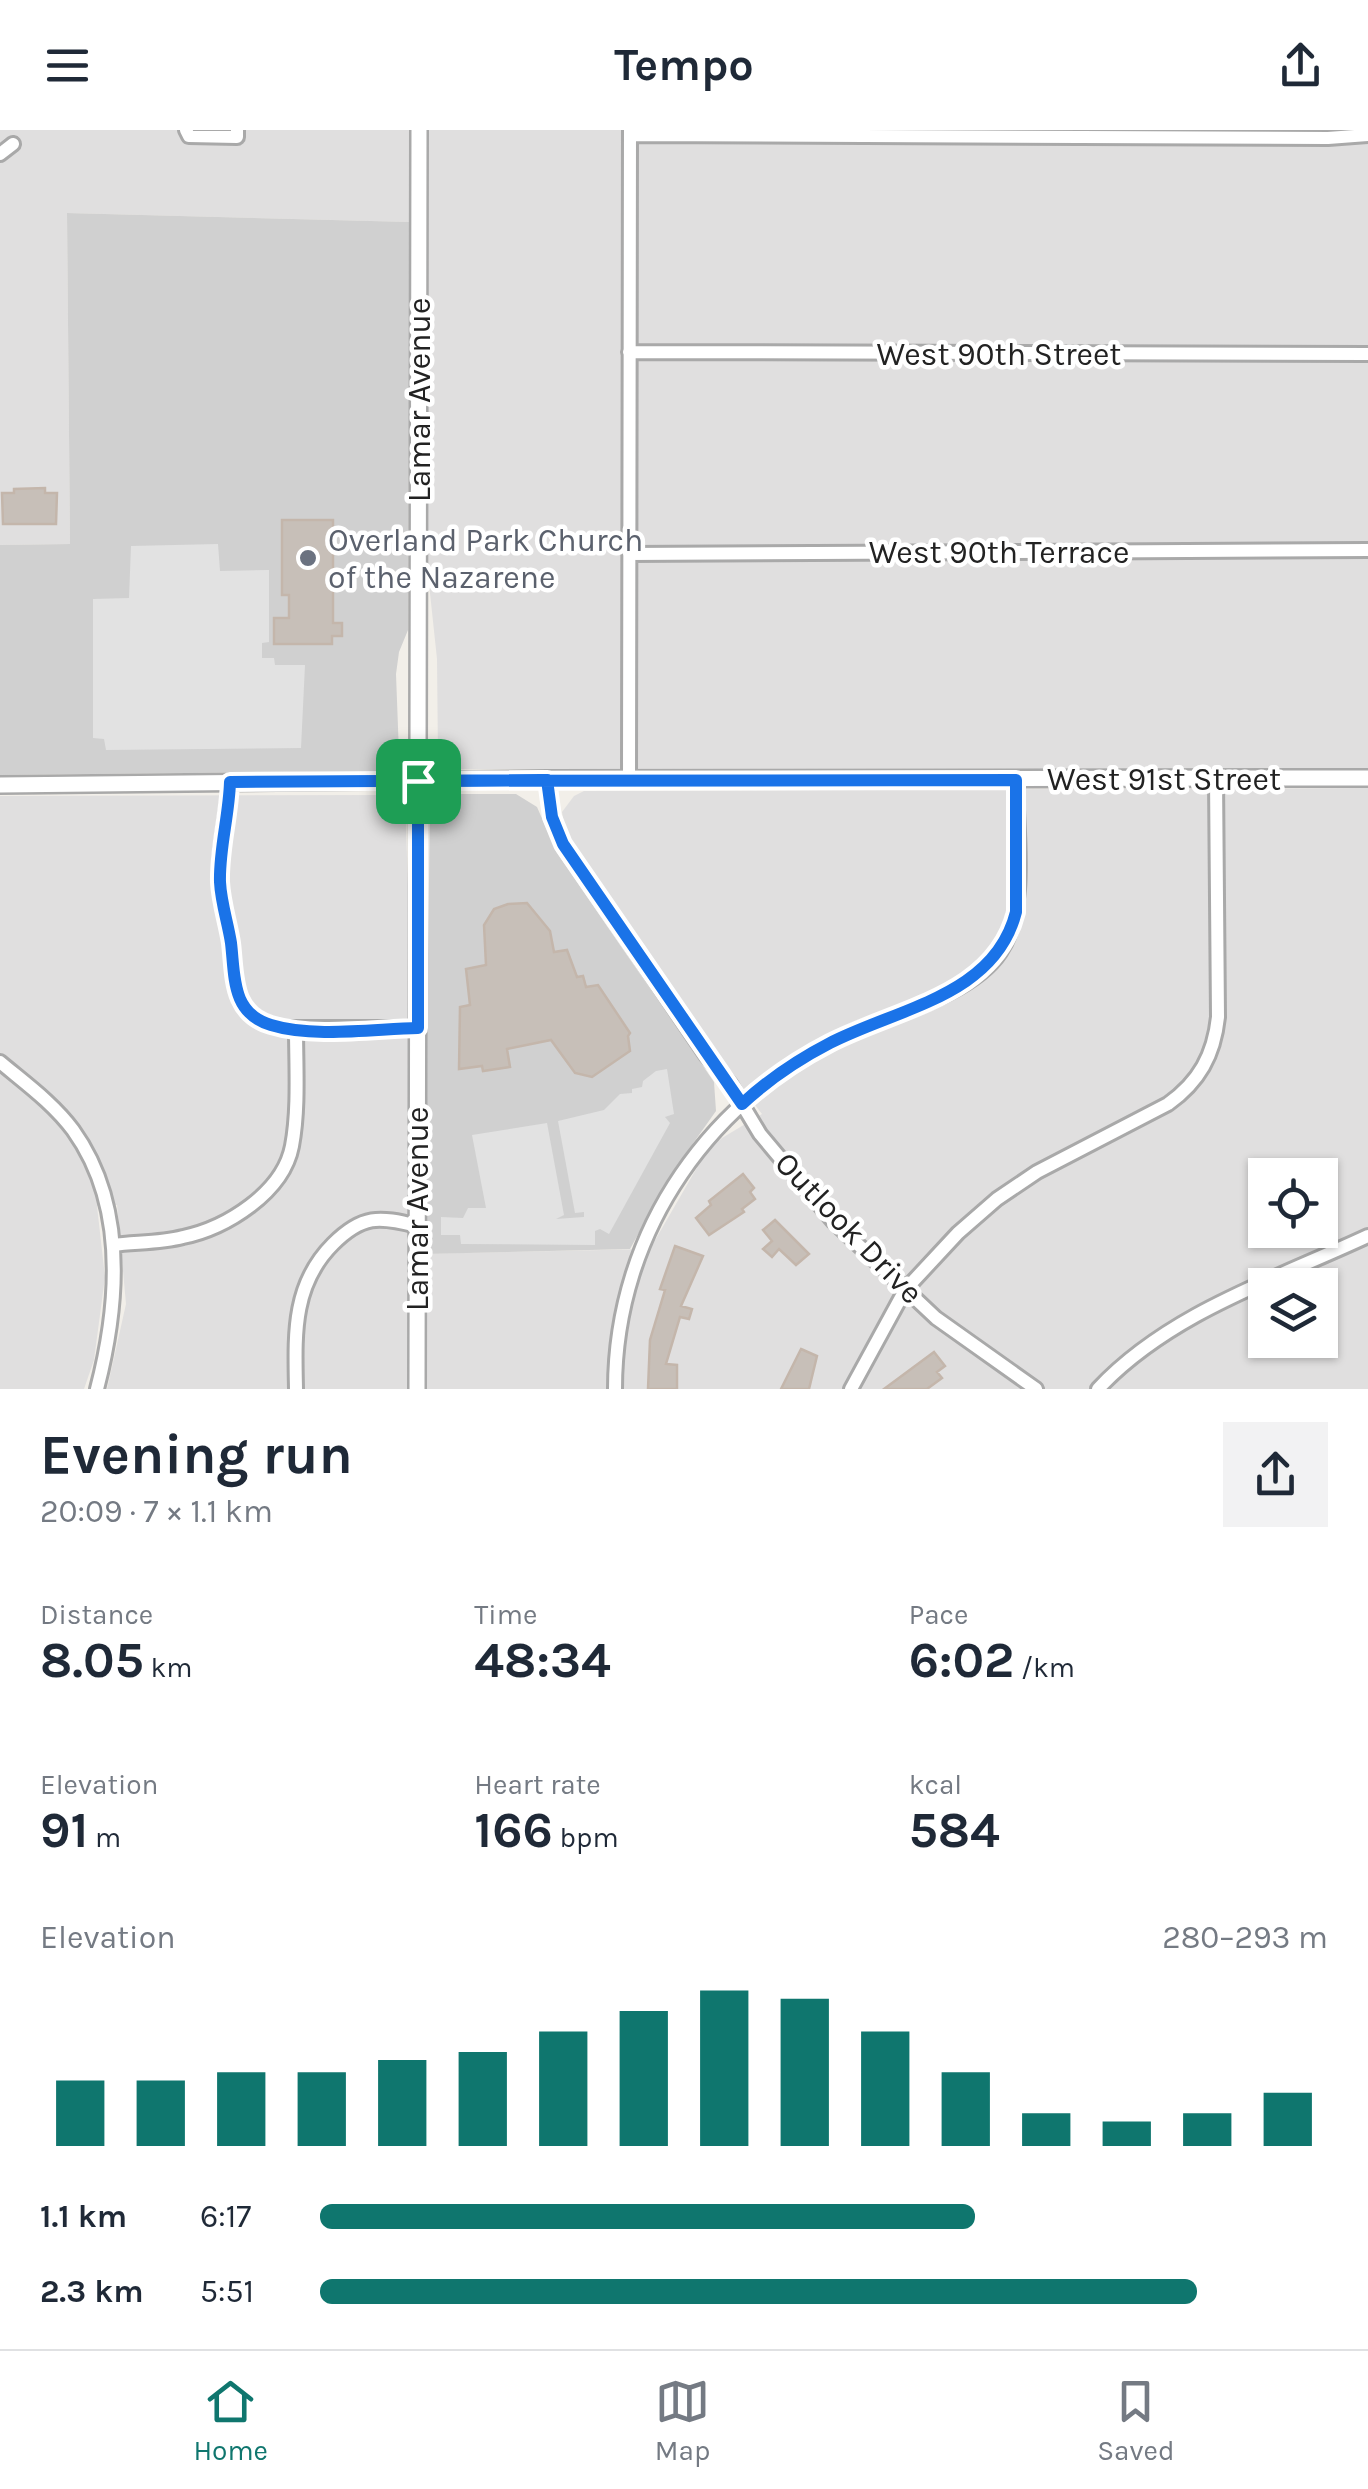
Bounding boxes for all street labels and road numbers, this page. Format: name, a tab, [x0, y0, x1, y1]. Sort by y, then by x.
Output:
street label: Lamar Avenue	[401, 298, 438, 502]
street label: West 90th Street	[877, 336, 1121, 373]
street label: West 90th Terrace	[869, 534, 1129, 571]
street label: West 91st Street	[1047, 761, 1281, 798]
street label: Lamar Avenue	[399, 1107, 436, 1311]
street label: Outlook Drive	[767, 1145, 931, 1311]

